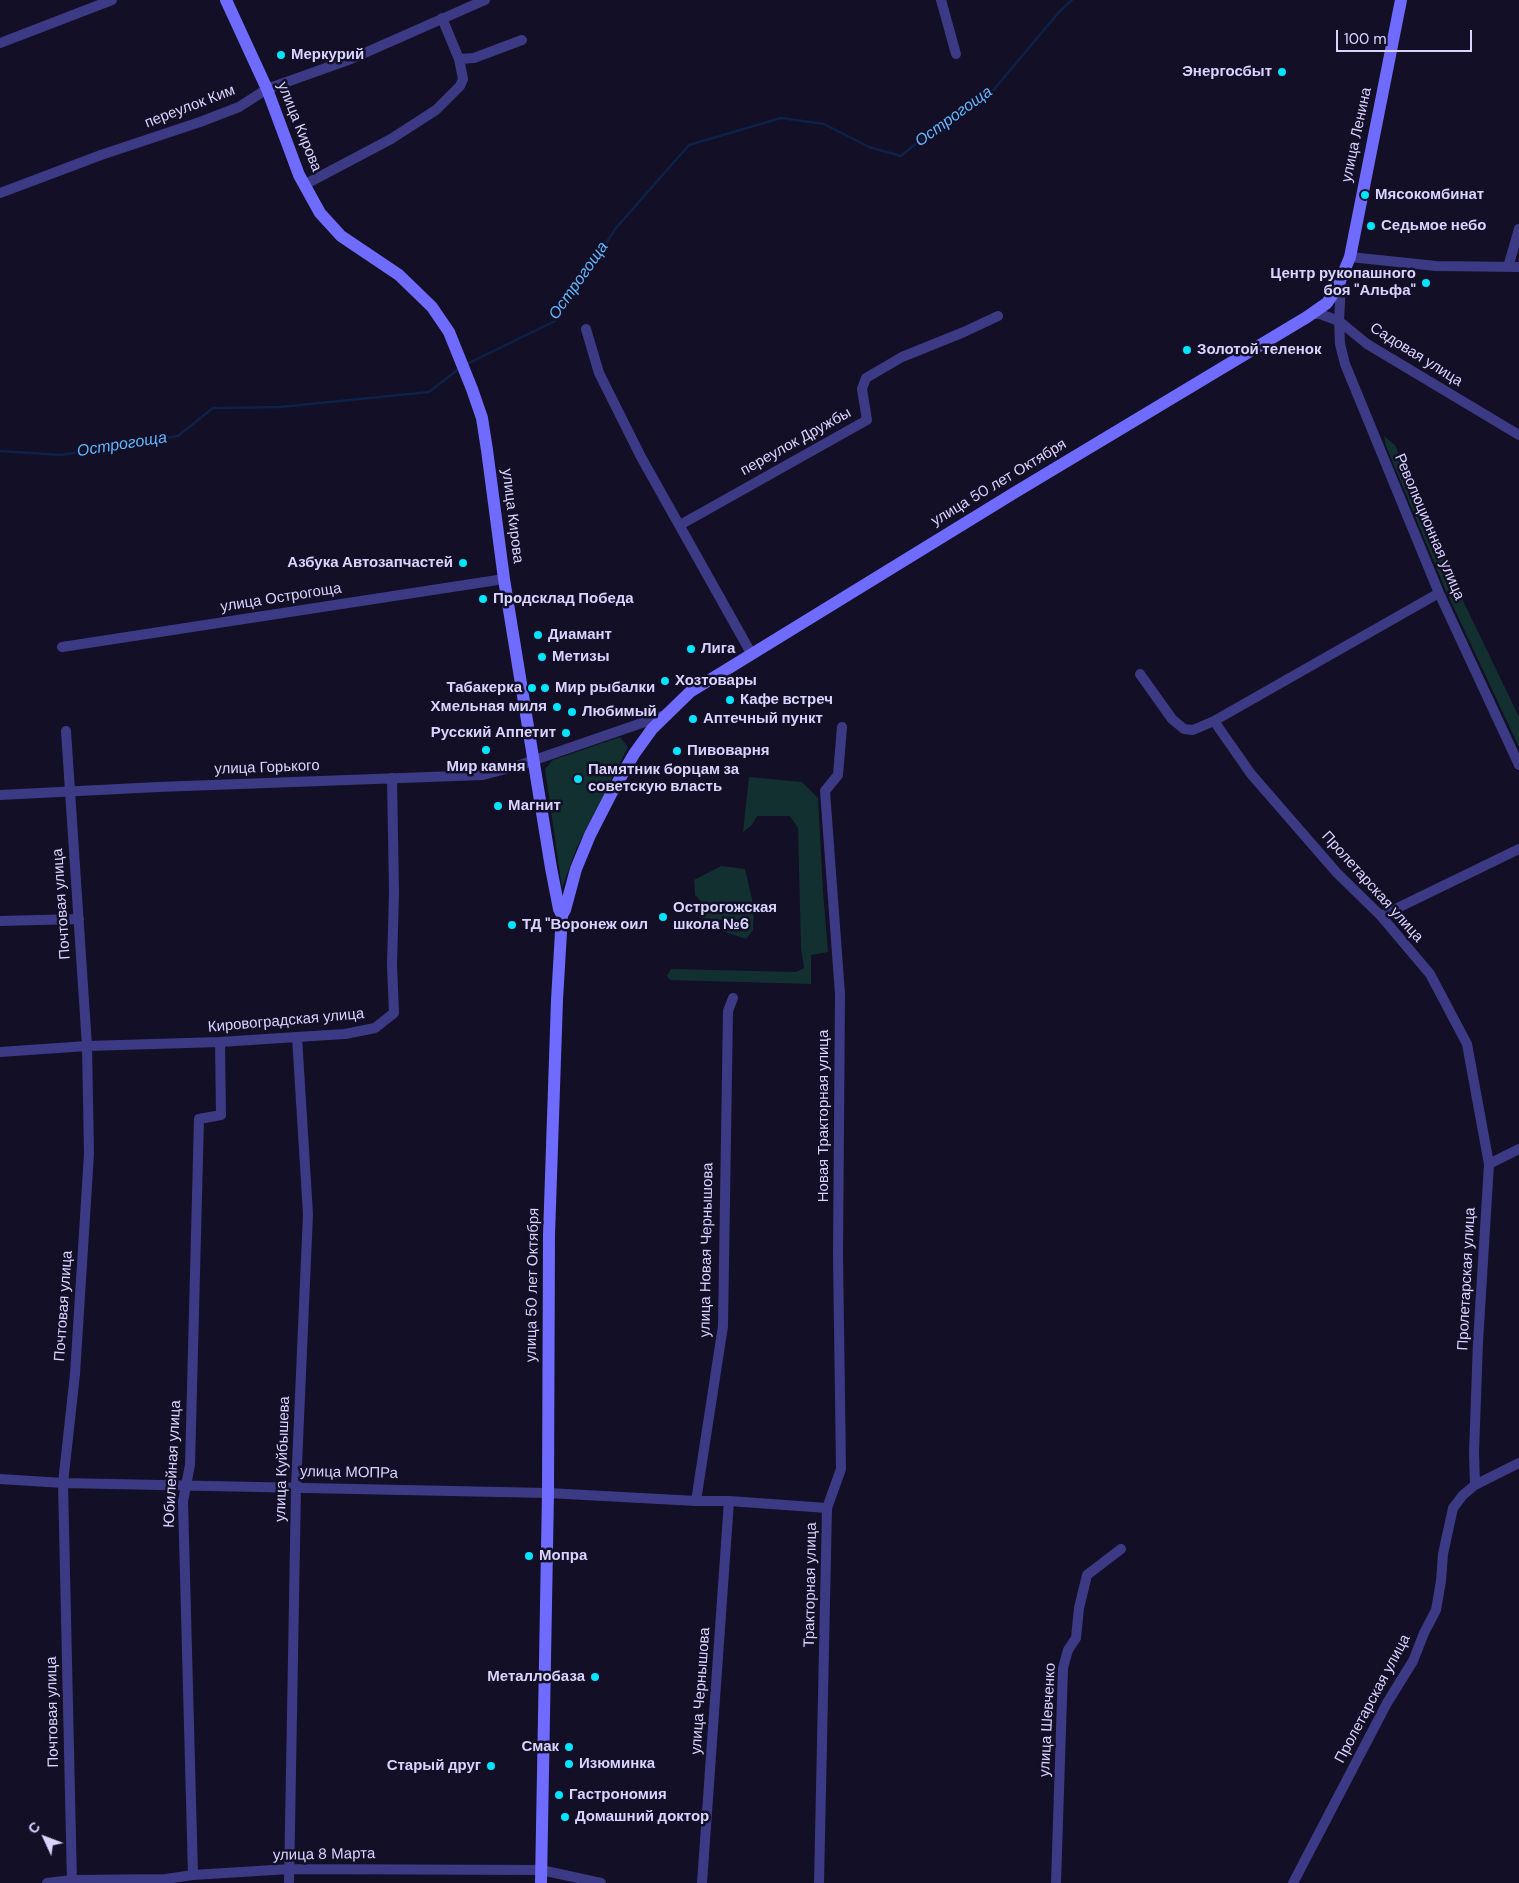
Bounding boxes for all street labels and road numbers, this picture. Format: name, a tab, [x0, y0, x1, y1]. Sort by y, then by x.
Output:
street label: улица Кирова	[273, 80, 325, 174]
street label: переулок Ким	[142, 82, 238, 132]
street label: улица Ленина	[1338, 86, 1376, 184]
street label: Садовая улица	[1366, 319, 1466, 391]
street label: переулок Дружбы	[738, 404, 854, 480]
street label: улица 50 лет Октября	[928, 436, 1070, 530]
street label: Революционная улица	[1390, 451, 1468, 603]
street label: улица Кирова	[497, 468, 527, 564]
street label: улица Острогоща	[219, 580, 343, 616]
street label: улица Горького	[214, 757, 320, 779]
street label: Пролетарская улица	[1317, 828, 1427, 946]
street label: Почтовая улица	[49, 848, 75, 960]
street label: Кировоградская улица	[207, 1005, 365, 1037]
street label: Новая Тракторная улица	[815, 1030, 833, 1202]
street label: улица Новая Чернышова	[696, 1162, 718, 1338]
street label: Пролетарская улица	[1454, 1207, 1480, 1351]
street label: улица 50 лет Октября	[523, 1208, 543, 1362]
street label: Почтовая улица	[51, 1250, 77, 1362]
street label: улица Куйбышева	[272, 1396, 294, 1522]
street label: Юбилейная улица	[161, 1400, 185, 1528]
street label: улица МОПРа	[300, 1463, 398, 1483]
street label: Тракторная улица	[801, 1522, 821, 1648]
street label: улица Чернышова	[688, 1627, 714, 1755]
street label: Пролетарская улица	[1331, 1632, 1415, 1766]
street label: Почтовая улица	[43, 1656, 63, 1768]
street label: улица Шевченко	[1036, 1663, 1060, 1777]
street label: улица 8 Марта	[273, 1845, 375, 1865]

